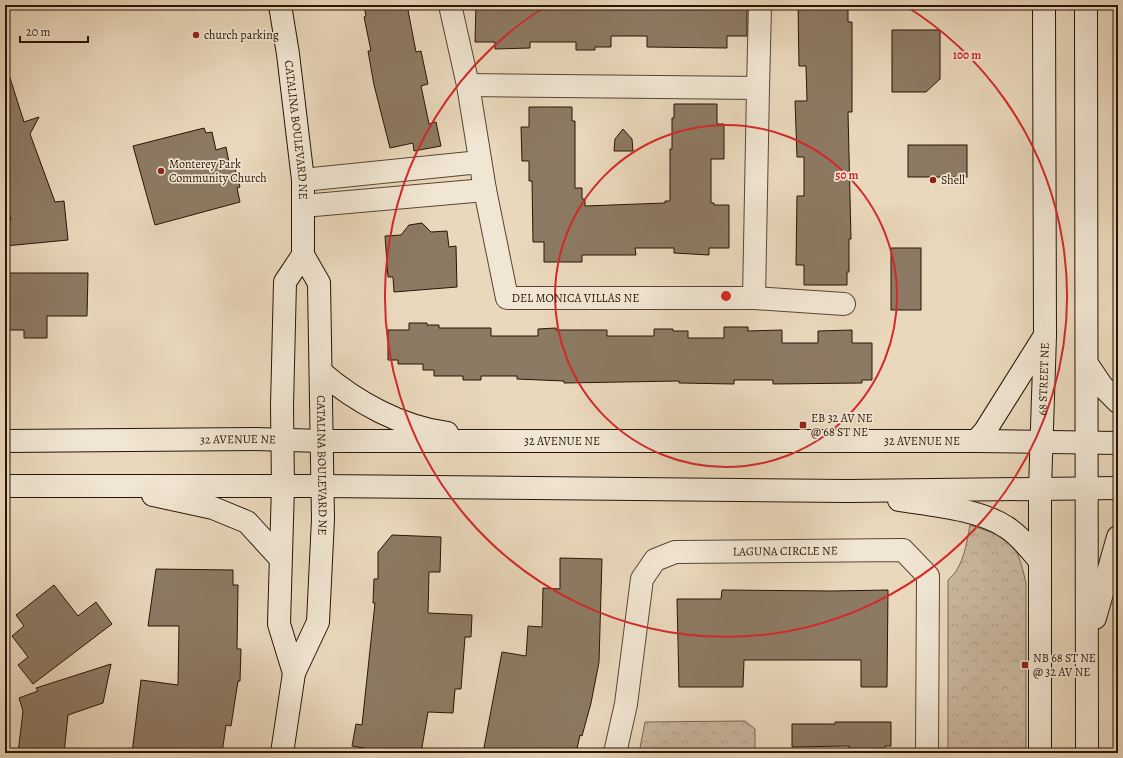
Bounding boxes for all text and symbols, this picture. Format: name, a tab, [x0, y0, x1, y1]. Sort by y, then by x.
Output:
scale bar	[20, 18, 88, 44]
text: 20 m	[26, 24, 50, 40]
place label: church parking	[204, 27, 279, 43]
marker: church parking	[191, 30, 201, 40]
text: 100 m	[953, 47, 981, 63]
street label: CATALINA BOULEVARD NE	[281, 59, 311, 199]
place label: Monterey Park Community Church	[169, 156, 267, 186]
marker: Monterey Park Community Church	[156, 166, 166, 176]
text: 50 m	[835, 167, 859, 183]
place label: Shell	[941, 172, 965, 188]
marker: Shell	[928, 175, 938, 185]
centre of rings	[719, 289, 733, 303]
street label: DEL MONICA VILLAS NE	[512, 290, 639, 306]
street label: 68 STREET NE	[1034, 342, 1053, 416]
street label: CATALINA BOULEVARD NE	[313, 395, 331, 536]
place label: EB 32 AV NE @ 68 ST NE	[811, 410, 873, 440]
marker: EB 32 AV NE @ 68 ST NE	[798, 420, 808, 430]
street label: 32 AVENUE NE	[200, 431, 276, 448]
street label: 32 AVENUE NE	[524, 433, 600, 449]
street label: 32 AVENUE NE	[884, 433, 960, 449]
street label: LAGUNA CIRCLE NE	[733, 543, 838, 559]
place label: NB 68 ST NE @ 32 AV NE	[1033, 650, 1096, 680]
marker: NB 68 ST NE @ 32 AV NE	[1020, 660, 1030, 670]

